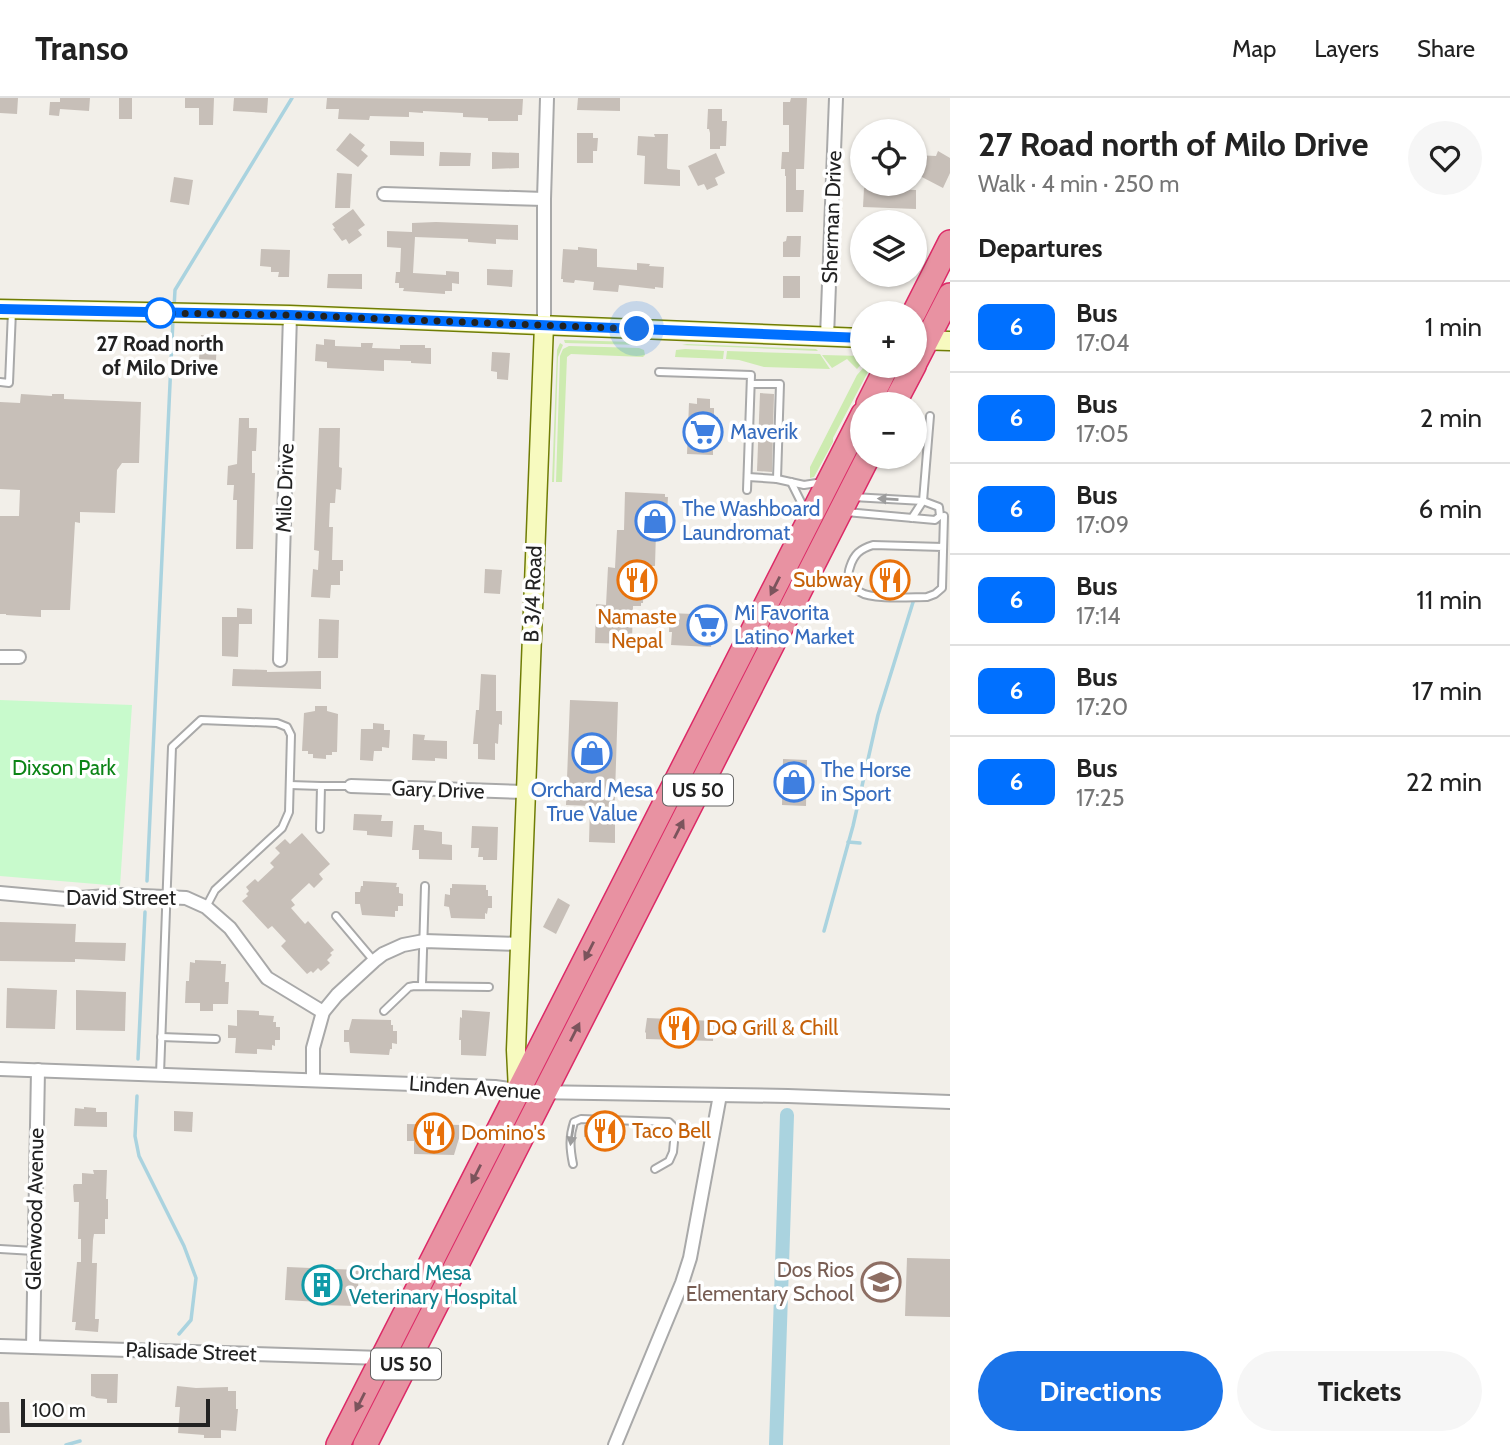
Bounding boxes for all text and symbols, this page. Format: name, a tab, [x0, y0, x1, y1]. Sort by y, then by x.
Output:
text: Transo	[35, 28, 129, 68]
text: Map	[1232, 34, 1276, 63]
text: Layers	[1314, 34, 1379, 63]
text: Share	[1417, 34, 1475, 63]
map controls	[850, 119, 927, 469]
button: locate	[850, 119, 927, 196]
button: heart	[1408, 121, 1482, 195]
text: 27 Road north of Milo Drive	[978, 124, 1369, 164]
street label: Sherman Drive	[817, 150, 846, 284]
text: Walk · 4 min · 250 m	[978, 170, 1180, 198]
button: layers	[850, 210, 927, 287]
text: Departures	[978, 232, 1102, 264]
text: Bus	[1076, 297, 1117, 329]
marker: 27 Road north of Milo Drive	[145, 298, 175, 328]
button: +	[850, 301, 927, 378]
your location	[619, 311, 654, 346]
text: 1 min	[1425, 311, 1482, 343]
text: 6	[1010, 312, 1023, 341]
text: 17:04	[1076, 329, 1129, 357]
place label: 27 Road north of Milo Drive	[96, 331, 224, 380]
text: Bus	[1076, 388, 1117, 420]
button: −	[850, 392, 927, 469]
text: 2 min	[1420, 402, 1482, 434]
text: 6	[1010, 403, 1023, 432]
supermarket icon: Maverik	[682, 411, 724, 453]
place label: Maverik	[730, 419, 799, 444]
text: 17:05	[1076, 420, 1128, 448]
street label: Milo Drive	[270, 443, 299, 533]
text: Bus	[1076, 479, 1117, 511]
one-way arrow	[877, 493, 899, 504]
text: 6 min	[1419, 493, 1482, 525]
text: 6	[1010, 494, 1023, 523]
place label: The Washboard Laundromat	[682, 496, 820, 545]
shop icon: The Washboard Laundromat	[634, 500, 676, 542]
text: 17:09	[1076, 511, 1129, 539]
street label: B 3/4 Road	[518, 545, 547, 643]
restaurant icon: Namaste Nepal	[616, 559, 658, 601]
restaurant icon: Subway	[869, 559, 911, 601]
place label: Subway	[793, 567, 863, 592]
text: Bus	[1076, 570, 1117, 602]
one-way arrow	[770, 576, 782, 596]
text: 11 min	[1416, 584, 1482, 616]
text: 6	[1010, 585, 1023, 614]
place label: Mi Favorita Latino Market	[734, 600, 854, 649]
text: 17:14	[1076, 602, 1121, 630]
place label: Namaste Nepal	[597, 604, 677, 653]
supermarket icon: Mi Favorita Latino Market	[686, 604, 728, 646]
text: Bus	[1076, 661, 1117, 693]
text: 17 min	[1412, 675, 1482, 707]
text: 6	[1010, 676, 1023, 705]
text: 17:20	[1076, 693, 1128, 721]
shop icon: Orchard Mesa True Value	[571, 732, 613, 774]
text: Bus	[1076, 752, 1117, 784]
park label: Dixson Park	[12, 755, 117, 780]
place label: The Horse in Sport	[821, 757, 911, 806]
shop icon: The Horse in Sport	[773, 761, 815, 803]
text: 22 min	[1406, 766, 1482, 798]
text: 6	[1010, 767, 1023, 796]
street label: Gary Drive	[391, 775, 485, 804]
road number: US 50	[663, 775, 733, 806]
place label: Orchard Mesa True Value	[531, 777, 653, 826]
text: 17:25	[1076, 784, 1124, 812]
one-way arrow	[673, 819, 684, 839]
street label: David Street	[66, 885, 176, 910]
one-way arrow	[584, 941, 595, 961]
restaurant icon: DQ Grill & Chill	[658, 1007, 700, 1049]
place label: DQ Grill & Chill	[706, 1015, 838, 1040]
one-way arrow	[570, 1022, 581, 1042]
street label: Linden Avenue	[408, 1070, 542, 1105]
restaurant icon: Taco Bell	[584, 1110, 626, 1152]
restaurant icon: Domino's	[413, 1112, 455, 1154]
place label: Taco Bell	[632, 1118, 711, 1143]
place label: Domino's	[461, 1120, 546, 1145]
one-way arrow	[566, 1124, 577, 1146]
street label: Glenwood Avenue	[21, 1127, 48, 1290]
one-way arrow	[470, 1164, 482, 1184]
place label: Dos Rios Elementary School	[686, 1257, 854, 1306]
place label: Orchard Mesa Veterinary Hospital	[349, 1260, 517, 1309]
school or university icon: Dos Rios Elementary School	[860, 1261, 902, 1303]
building icon: Orchard Mesa Veterinary Hospital	[301, 1264, 343, 1306]
street label: Palisade Street	[125, 1337, 257, 1366]
road number: US 50	[371, 1348, 441, 1380]
button: Directions	[978, 1351, 1223, 1431]
button: Tickets	[1237, 1351, 1482, 1431]
one-way arrow	[354, 1392, 365, 1412]
scale bar	[21, 1396, 210, 1428]
text: 100 m	[32, 1399, 86, 1422]

